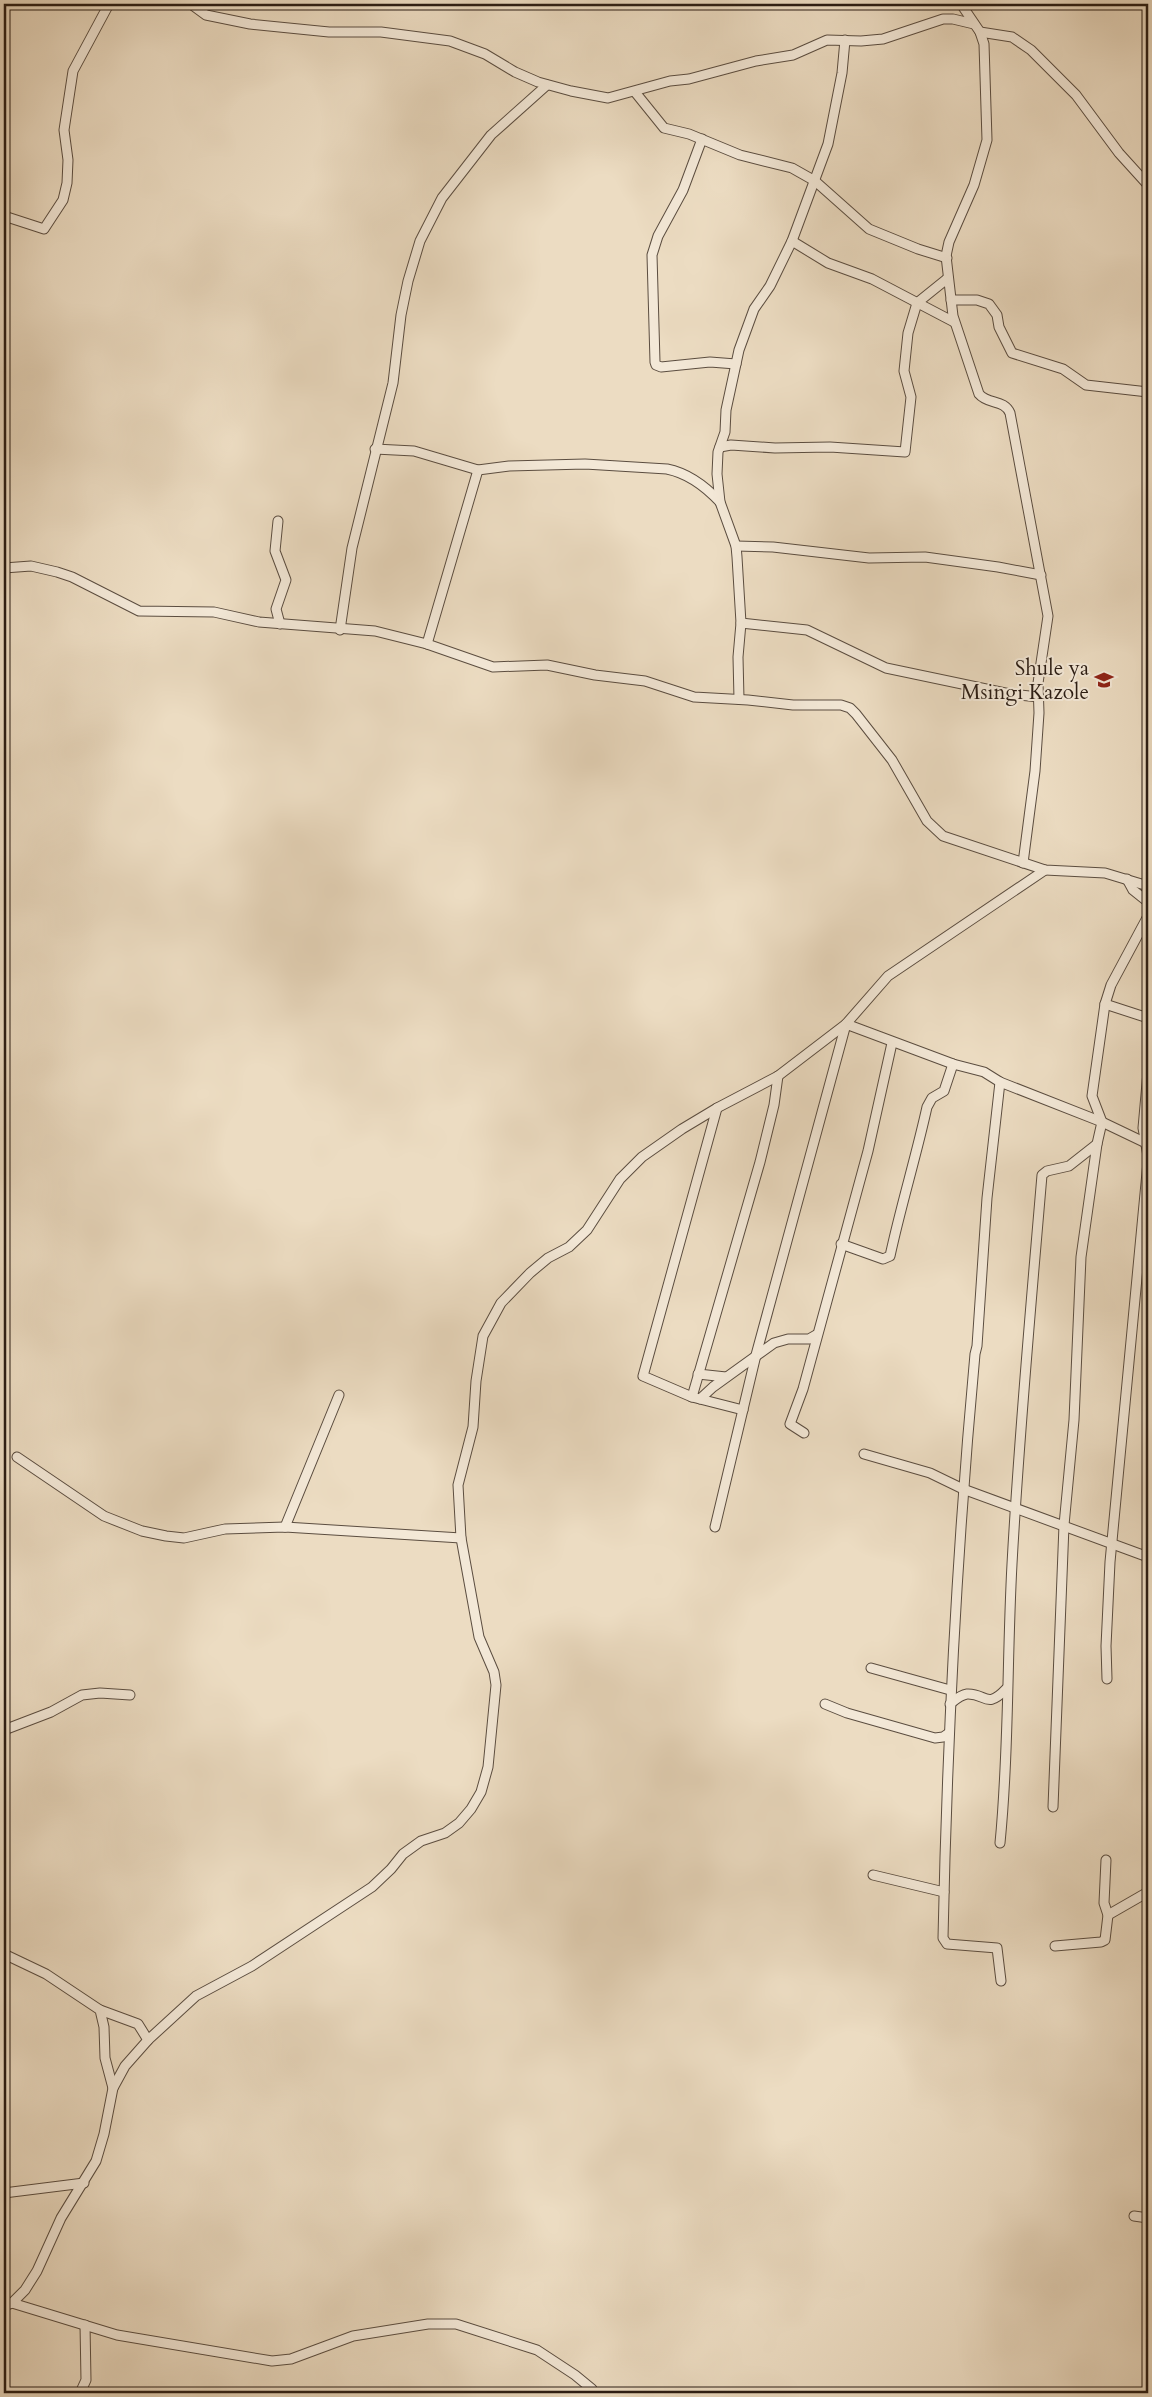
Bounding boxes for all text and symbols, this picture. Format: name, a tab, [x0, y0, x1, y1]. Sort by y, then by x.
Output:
place label: Shule ya Msingi Kazole	[961, 654, 1089, 707]
school or university icon: Shule ya Msingi Kazole	[1093, 669, 1115, 691]

